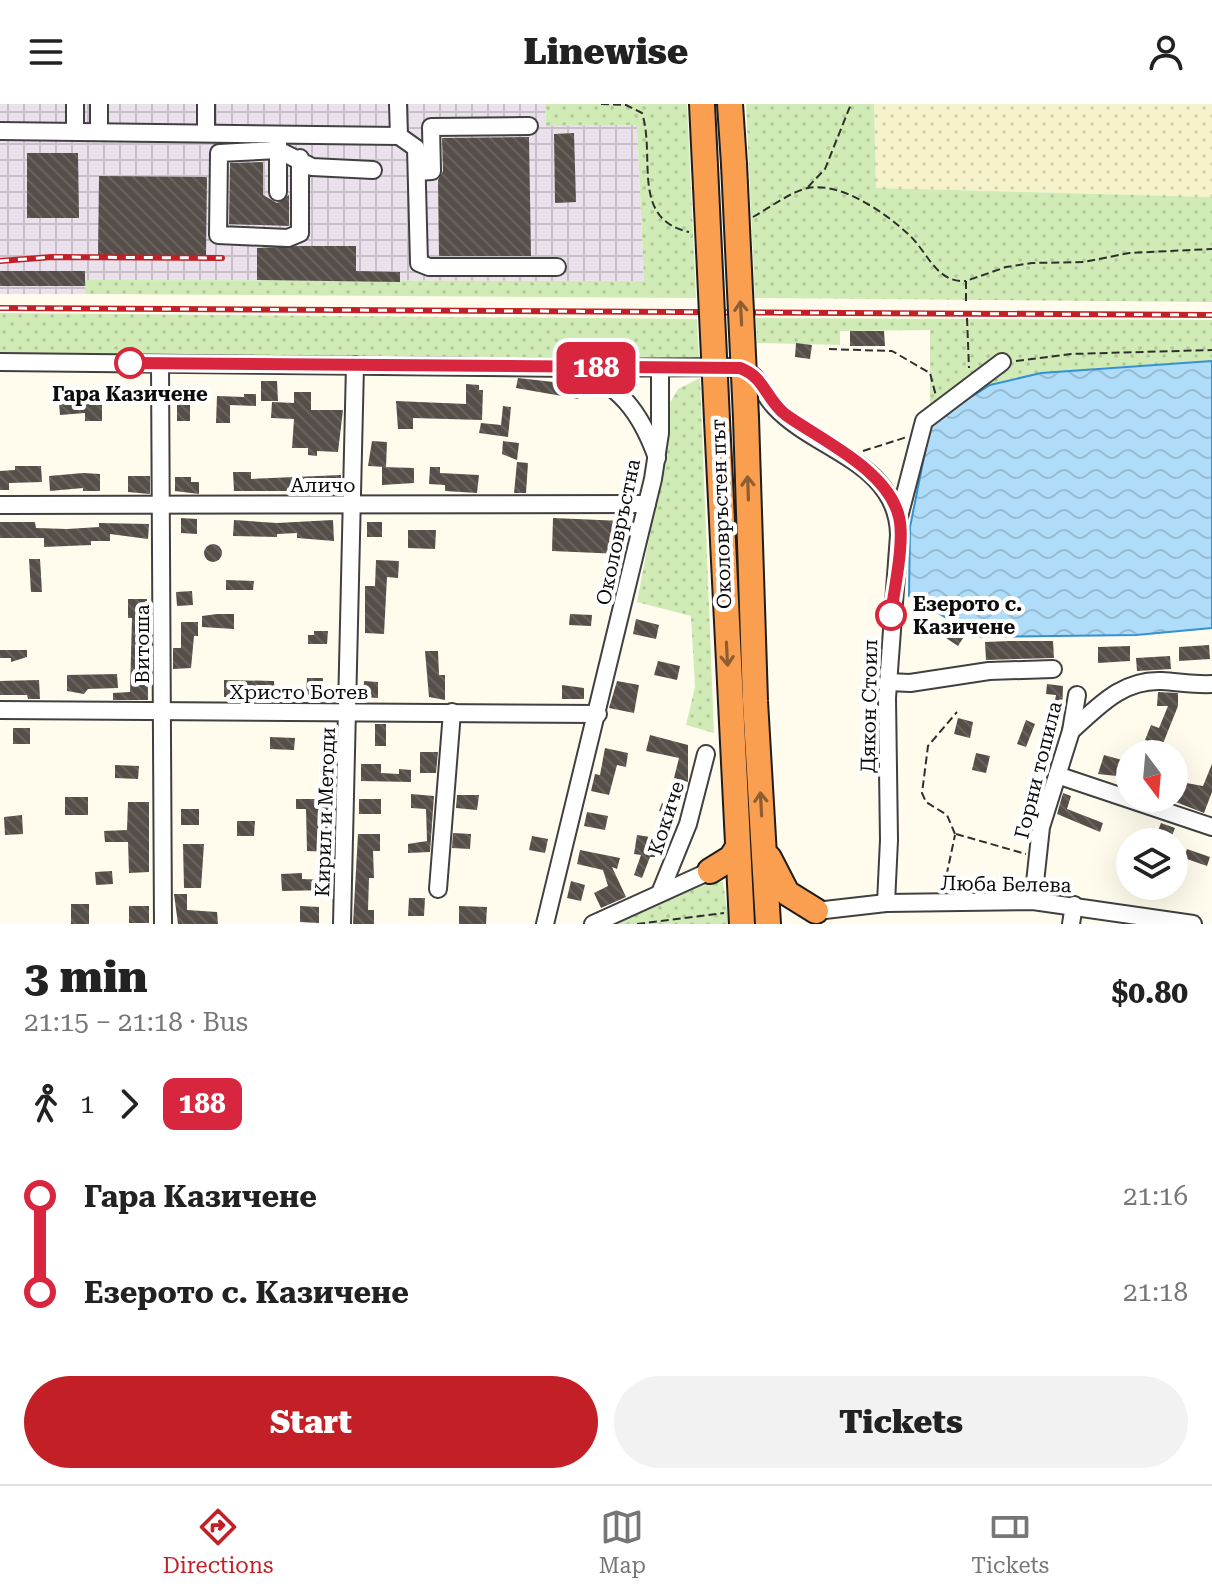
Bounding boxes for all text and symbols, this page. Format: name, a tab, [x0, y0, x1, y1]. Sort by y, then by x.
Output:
icon: menu	[24, 30, 68, 74]
icon: person	[1144, 30, 1188, 74]
text: Linewise	[524, 31, 688, 73]
one-way arrow	[733, 300, 748, 327]
line badge: 188	[550, 342, 642, 394]
marker: Гара Казичене	[115, 348, 145, 378]
text: 188	[572, 351, 620, 384]
place label: Гара Казичене	[52, 382, 208, 406]
street label: Околовръстен път	[706, 419, 736, 609]
street label: Околовръстна	[591, 457, 645, 607]
street label: Аличо	[290, 473, 356, 497]
one-way arrow	[740, 475, 755, 502]
place label: Езерото с. Казичене	[913, 592, 1022, 639]
marker: Езерото с. Казичене	[876, 600, 906, 630]
street label: Витоша	[130, 604, 154, 684]
street label: Дякон Стоил	[856, 639, 882, 773]
one-way arrow	[720, 640, 735, 667]
street label: Христо Ботев	[229, 680, 369, 704]
street label: Горни топила	[1009, 699, 1067, 841]
street label: Кирил и Методи	[310, 727, 340, 897]
north arrow	[1116, 740, 1188, 812]
map controls	[1116, 740, 1188, 900]
street label: Кокиче	[643, 778, 689, 858]
one-way arrow	[753, 791, 768, 818]
button: layers	[1116, 828, 1188, 900]
street label: Люба Белева	[940, 871, 1072, 897]
text: 3 min	[24, 951, 148, 1003]
text: $0.80	[1111, 975, 1188, 1010]
text: 21:15 – 21:18 · Bus	[24, 1007, 248, 1037]
icon: walk	[24, 1082, 68, 1126]
icon: forward	[107, 1082, 151, 1126]
text: 188	[179, 1087, 226, 1120]
text: 1	[80, 1089, 95, 1119]
text: Гара Казичене	[84, 1179, 317, 1214]
text: 21:16	[1123, 1181, 1188, 1211]
text: Езерото с. Казичене	[84, 1275, 409, 1310]
text: 21:18	[1123, 1277, 1188, 1307]
button: Start	[24, 1376, 598, 1468]
button: Tickets	[614, 1376, 1188, 1468]
tab: Directions	[163, 1505, 273, 1578]
tab: Map	[599, 1505, 646, 1578]
tab: Tickets	[971, 1505, 1049, 1578]

